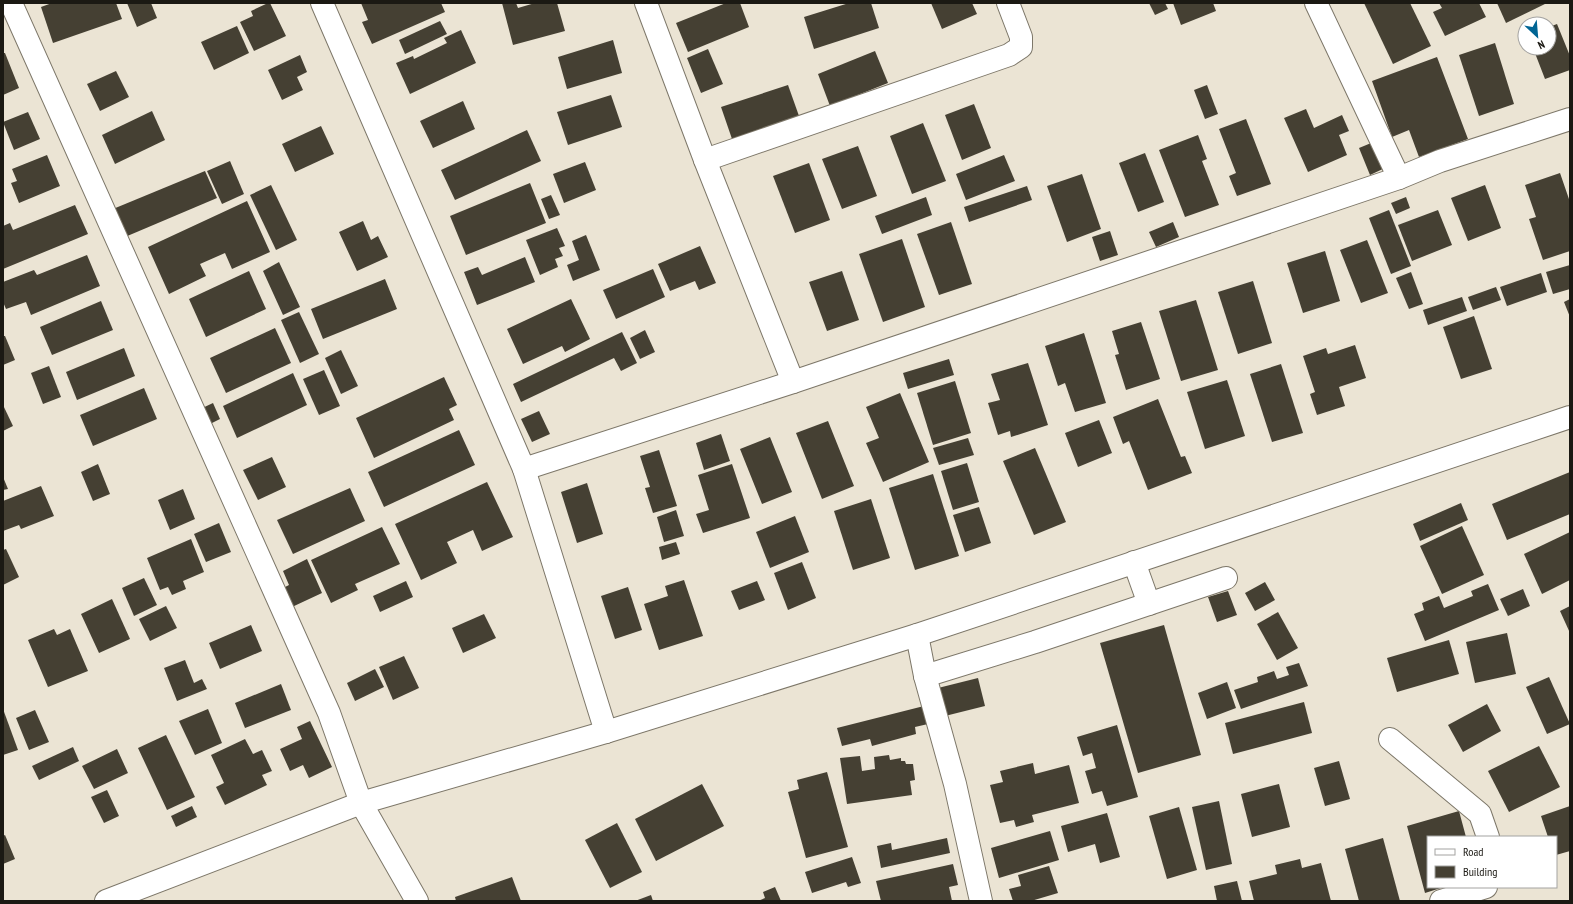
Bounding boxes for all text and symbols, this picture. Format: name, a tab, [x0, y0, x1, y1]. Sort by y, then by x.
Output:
north arrow	[1517, 16, 1557, 56]
text: N	[1536, 37, 1547, 53]
legend	[1427, 836, 1557, 888]
text: Road	[1463, 844, 1483, 859]
text: Building	[1463, 864, 1498, 879]

